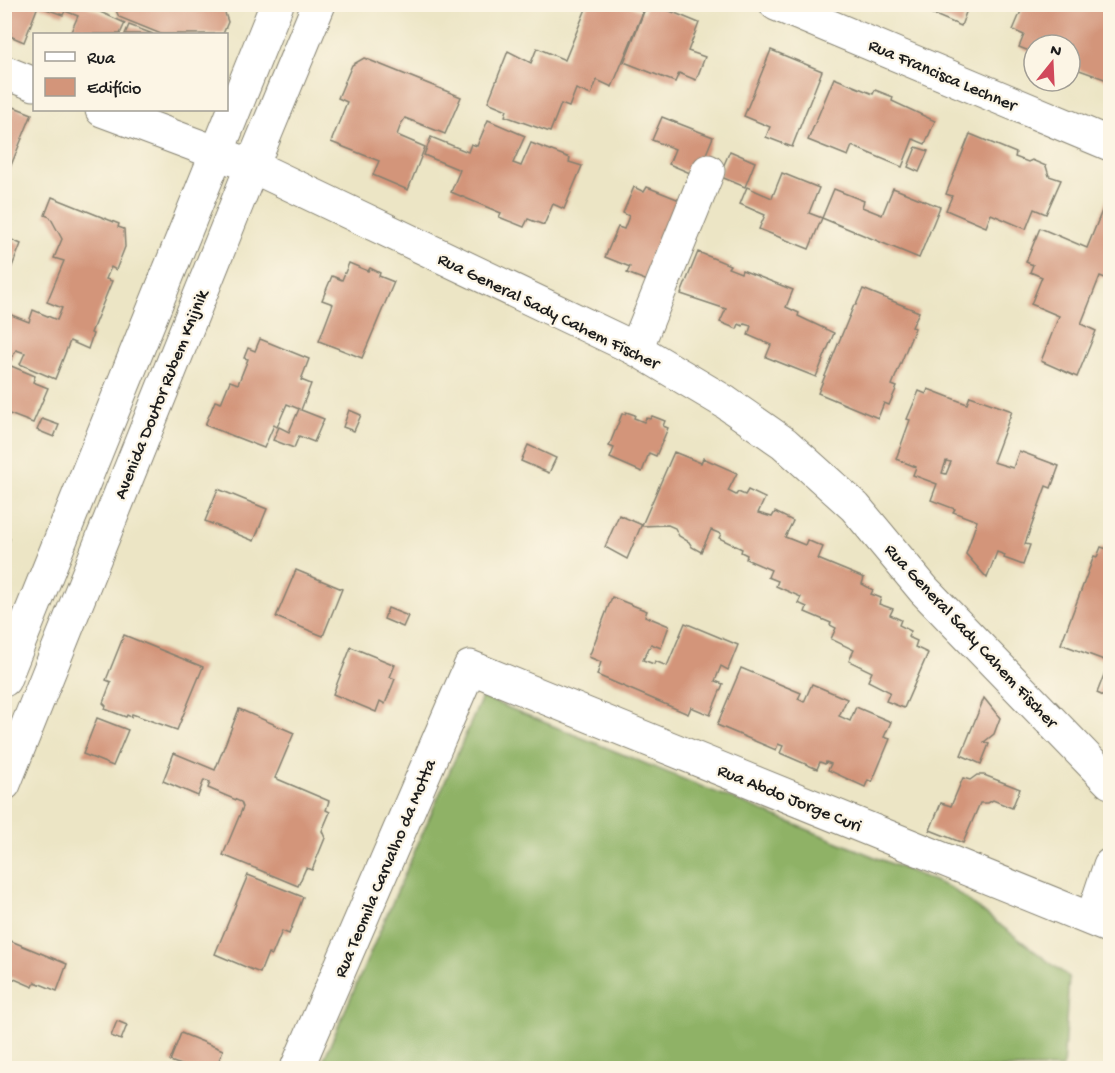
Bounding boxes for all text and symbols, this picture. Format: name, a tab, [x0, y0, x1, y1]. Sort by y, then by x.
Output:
legend	[33, 33, 228, 111]
north arrow	[1022, 33, 1082, 93]
street label: Rua Francisca Lechner	[865, 36, 1021, 118]
text: N	[1048, 41, 1064, 63]
text: Rua	[87, 49, 116, 70]
text: Edifício	[87, 79, 141, 100]
street label: Rua General Sady Cahem Fischer	[434, 249, 664, 376]
street label: Avenida Doutor Rubem Knijnik	[111, 285, 215, 503]
street label: Rua General Sady Cahem Fischer	[879, 540, 1062, 734]
street label: Rua Teomila Carvalho da Motta	[331, 756, 442, 981]
street label: Rua Abdo Jorge Curi	[714, 761, 864, 838]

